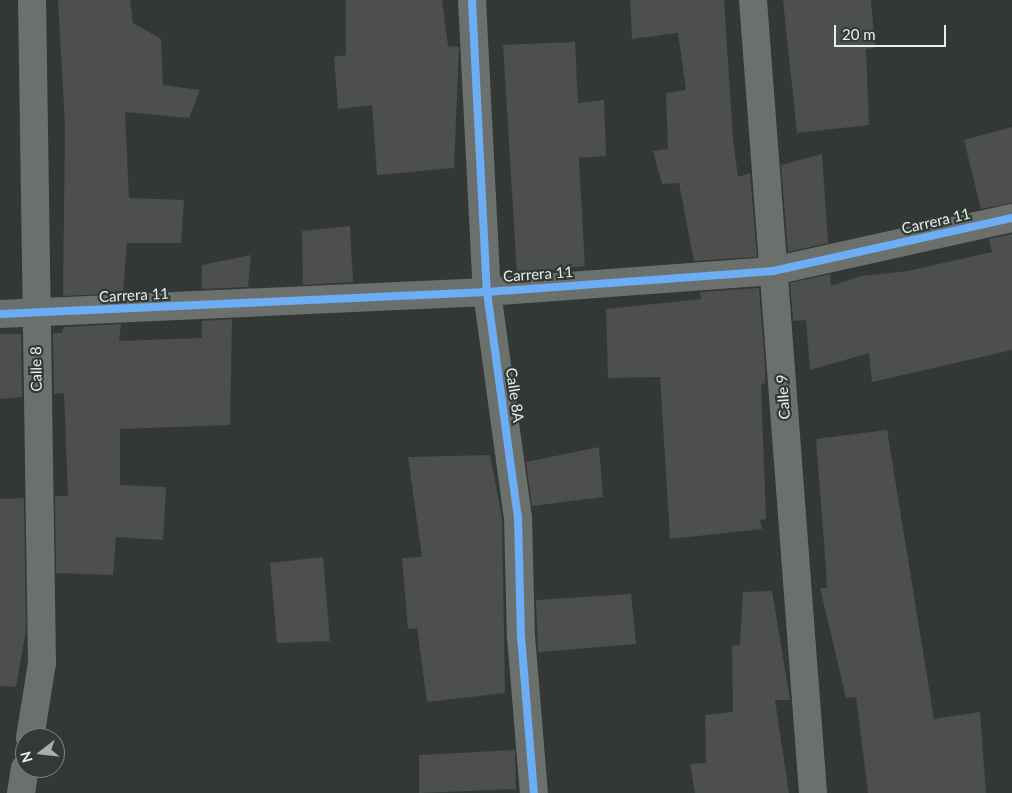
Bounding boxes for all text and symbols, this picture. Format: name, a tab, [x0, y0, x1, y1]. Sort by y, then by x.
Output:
scale bar	[837, 15, 950, 47]
text: 20 m	[842, 25, 876, 43]
street label: Carrera 11	[900, 204, 972, 238]
street label: Carrera 11	[502, 263, 574, 285]
street label: Carrera 11	[99, 284, 169, 306]
street label: Calle 8	[27, 346, 45, 392]
street label: Calle 8A	[502, 366, 528, 424]
street label: Calle 9	[772, 374, 794, 420]
north arrow	[15, 728, 65, 778]
text: N	[16, 749, 36, 765]

